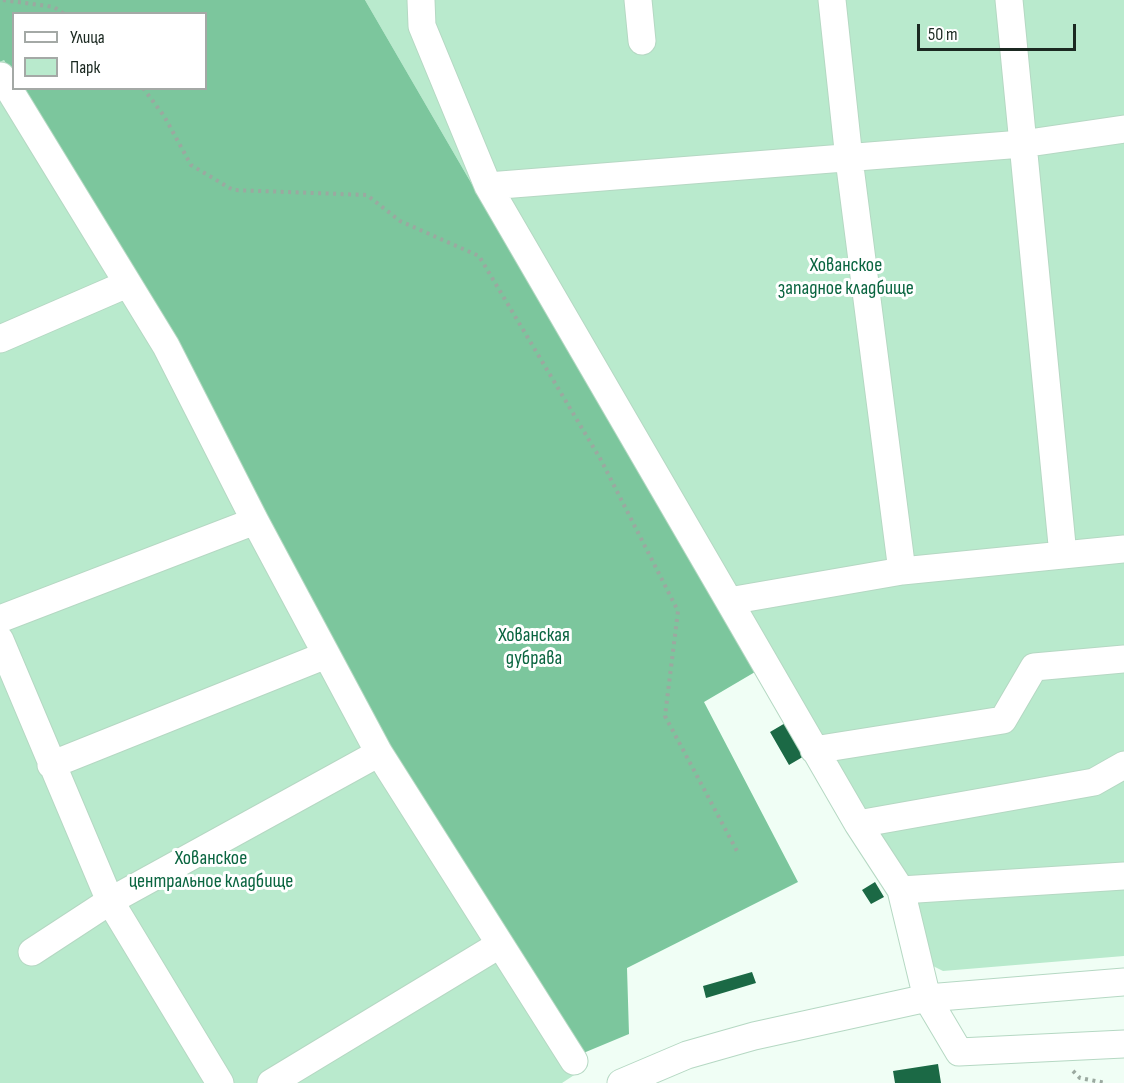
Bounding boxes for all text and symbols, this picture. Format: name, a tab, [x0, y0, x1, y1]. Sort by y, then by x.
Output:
legend	[12, 12, 207, 90]
scale bar	[920, 12, 1079, 50]
text: 50 m	[928, 24, 958, 45]
text: Улица	[70, 27, 105, 48]
text: Парк	[70, 57, 100, 78]
park label: Хованское западное кладбище	[778, 254, 914, 301]
park label: Хованская дубрава	[498, 624, 570, 671]
park label: Хованское центральное кладбище	[129, 847, 293, 894]

